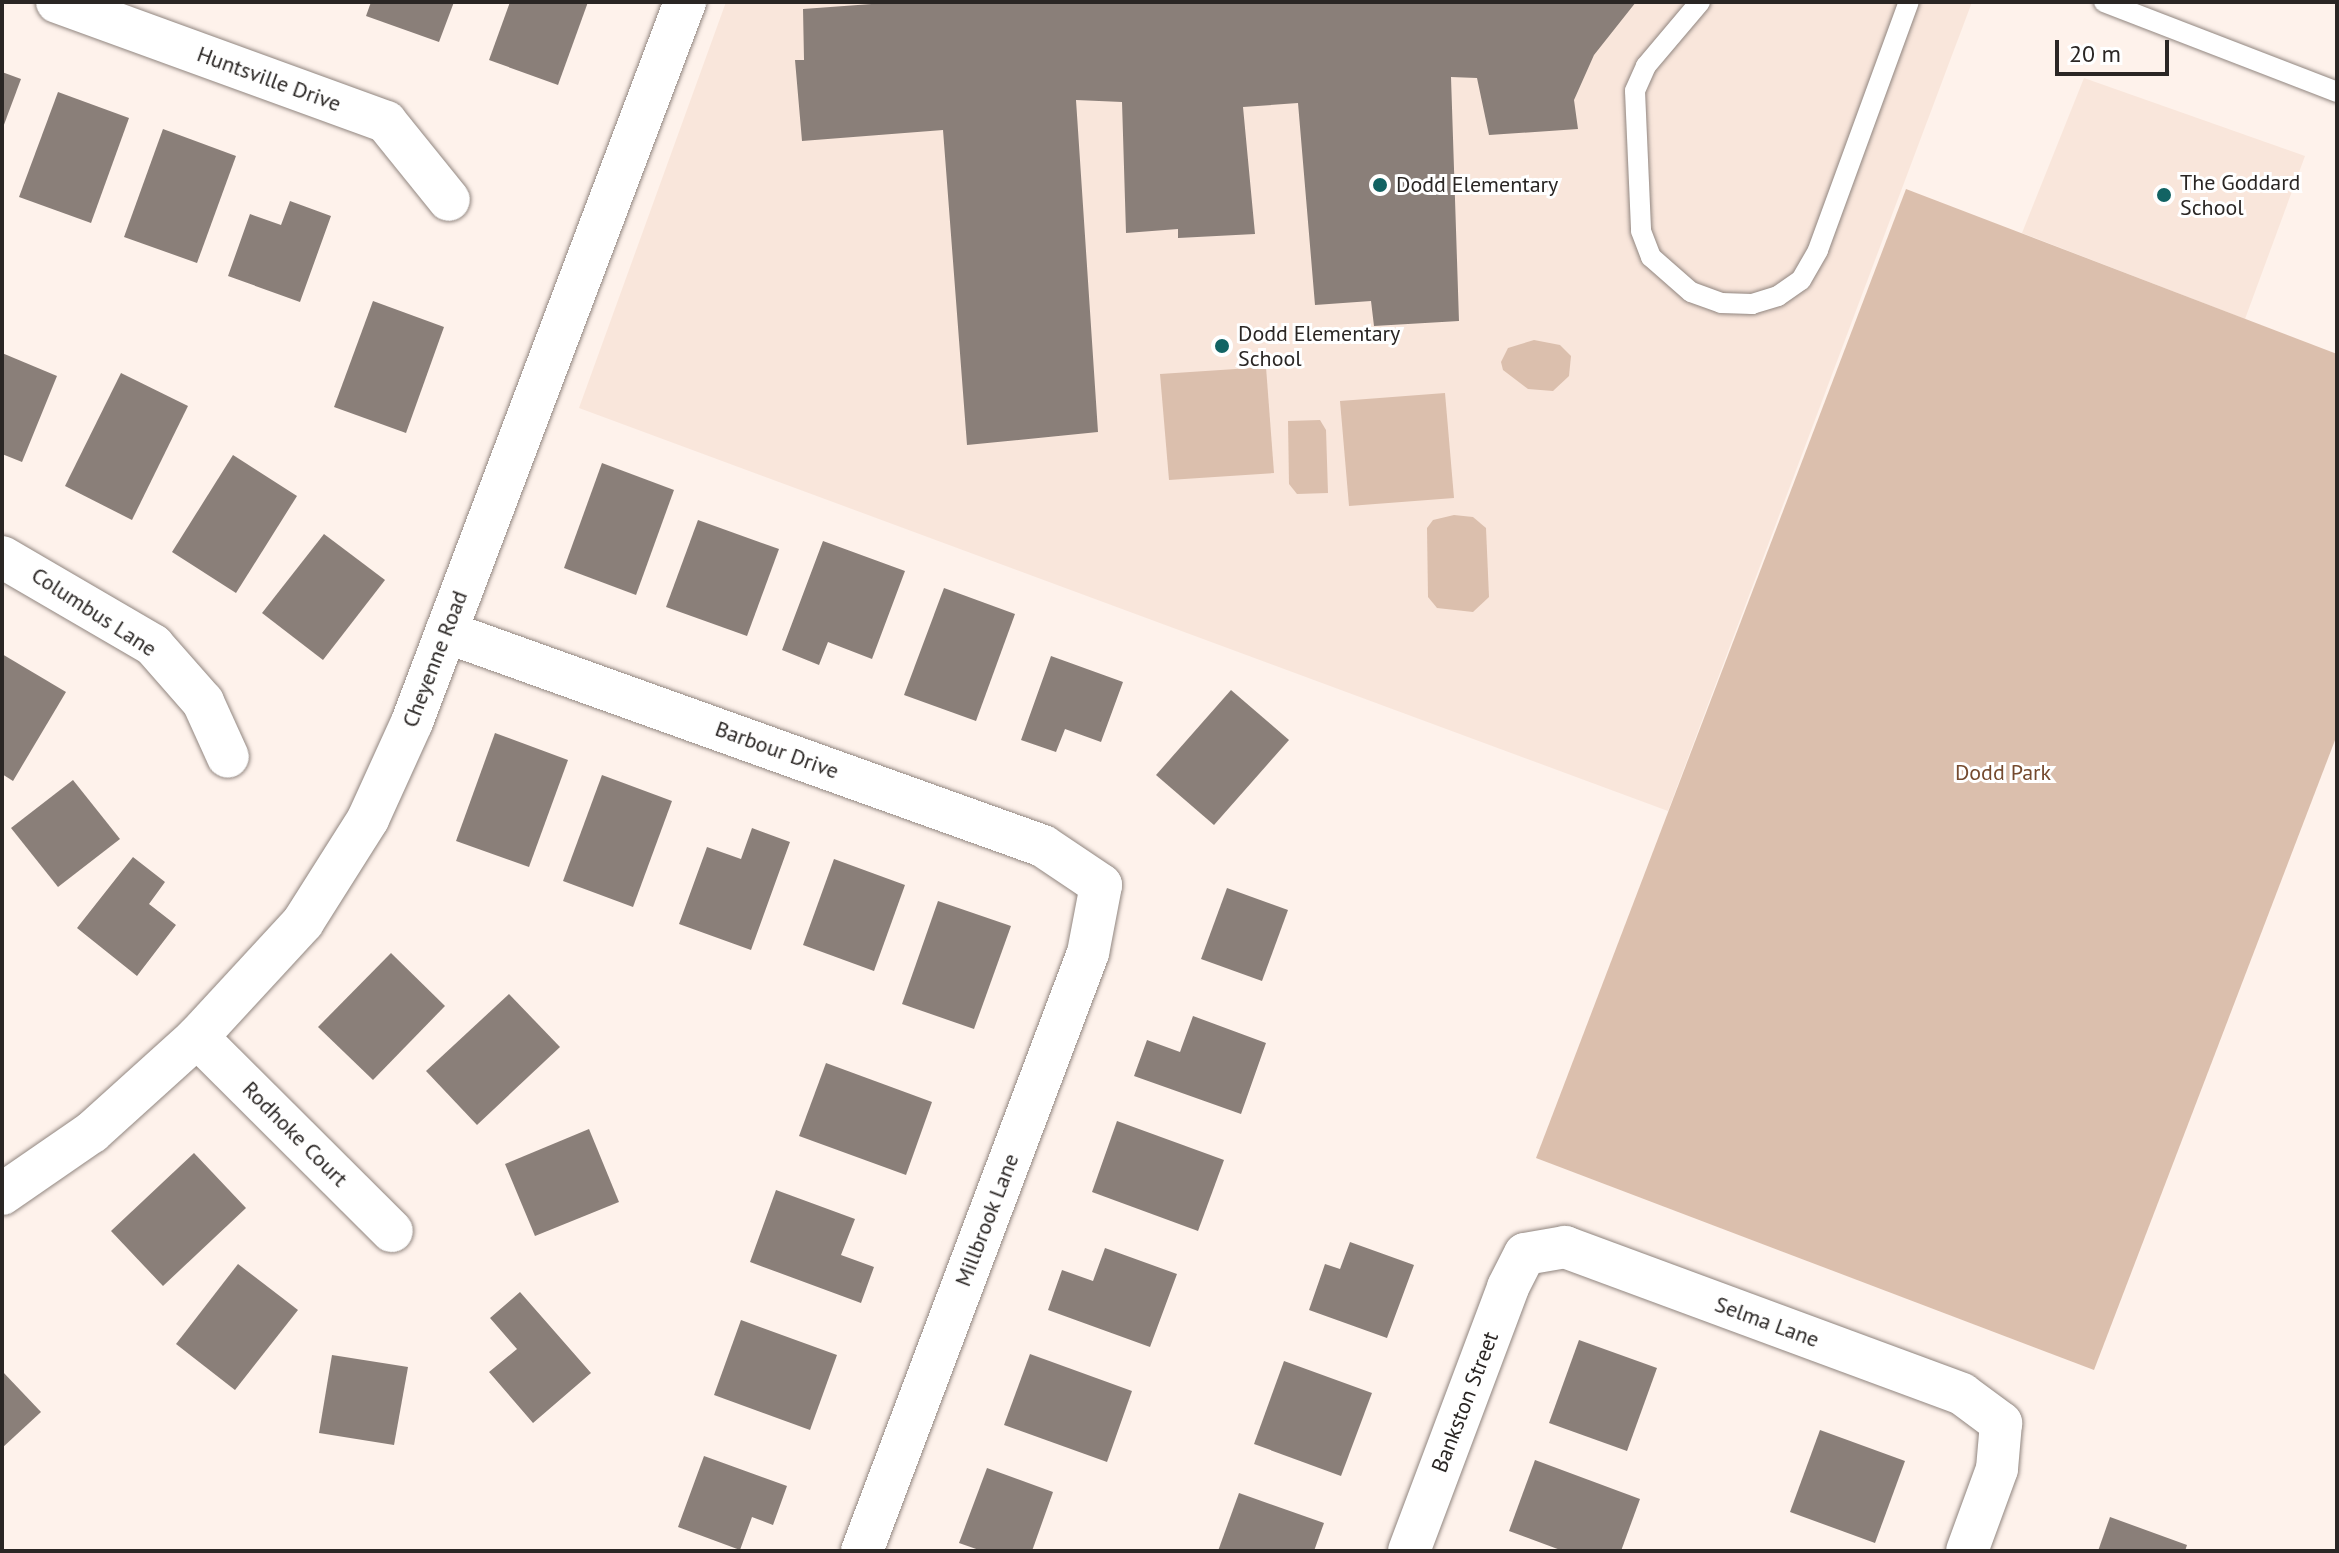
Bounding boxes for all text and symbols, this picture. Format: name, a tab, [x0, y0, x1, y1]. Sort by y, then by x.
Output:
scale bar	[2059, 24, 2173, 74]
text: 20 m	[2069, 38, 2121, 69]
street label: Huntsville Drive	[193, 41, 345, 117]
place label: The Goddard School	[2180, 169, 2300, 220]
place label: Dodd Elementary	[1396, 172, 1558, 198]
marker: Dodd Elementary	[1371, 176, 1389, 194]
marker: The Goddard School	[2155, 186, 2173, 204]
place label: Dodd Elementary School	[1238, 320, 1400, 372]
marker: Dodd Elementary School	[1213, 337, 1231, 355]
street label: Columbus Lane	[27, 562, 161, 662]
street label: Cheyenne Road	[397, 587, 473, 731]
street label: Barbour Drive	[712, 715, 842, 785]
park label: Dodd Park	[1955, 760, 2051, 786]
street label: Rodhoke Court	[237, 1076, 353, 1192]
street label: Millbrook Lane	[949, 1150, 1025, 1290]
street label: Selma Lane	[1711, 1291, 1823, 1353]
street label: Bankston Street	[1426, 1328, 1504, 1476]

